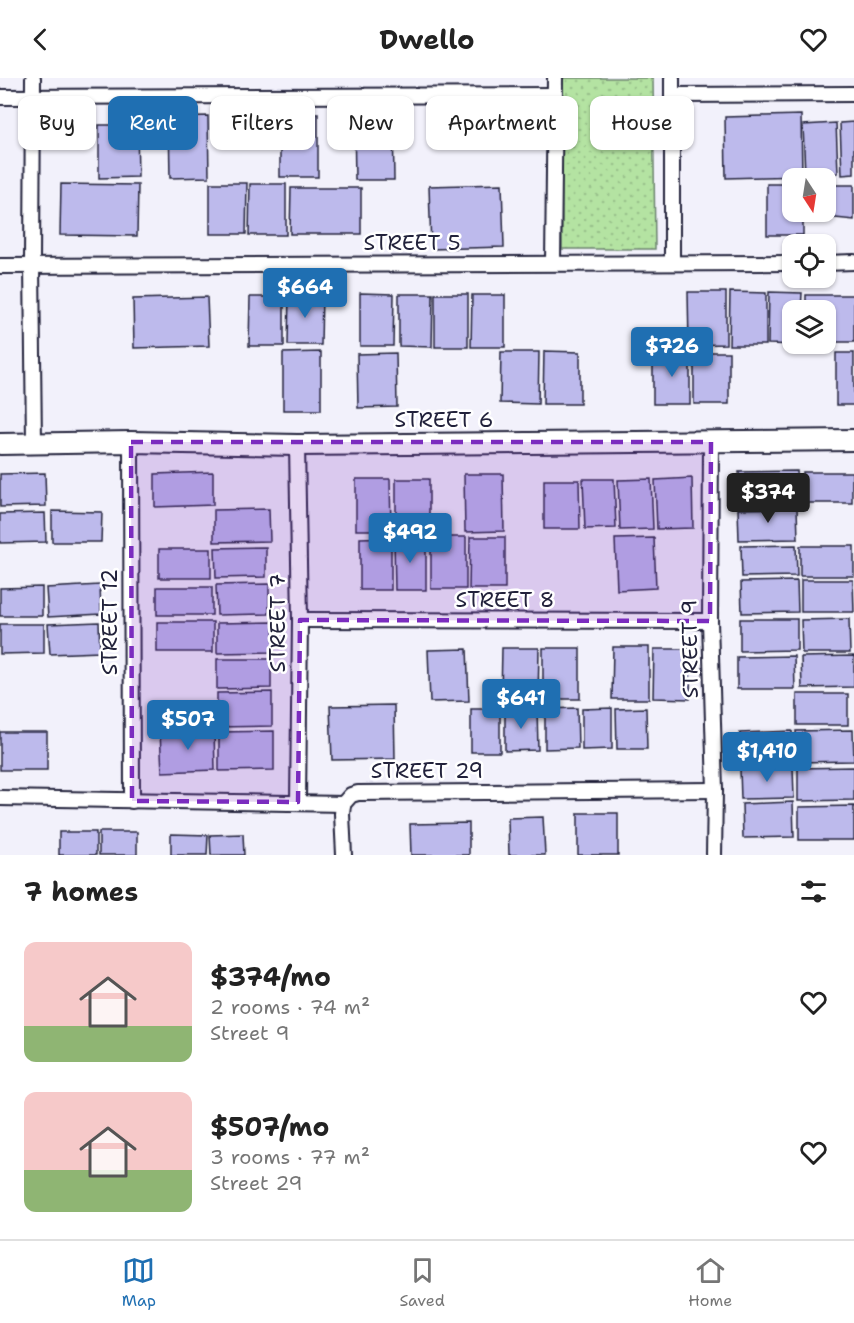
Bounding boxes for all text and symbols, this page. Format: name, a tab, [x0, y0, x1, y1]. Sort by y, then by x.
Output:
text: Dwello	[379, 21, 475, 58]
icon: back	[24, 23, 57, 56]
icon: heart	[797, 23, 830, 56]
chip: Buy	[18, 96, 96, 150]
chip: Rent	[108, 96, 198, 150]
chip: Filters	[210, 96, 315, 150]
chip: New	[327, 96, 414, 150]
chip: Apartment	[426, 96, 578, 150]
chip: House	[590, 96, 694, 150]
north arrow	[782, 168, 836, 222]
map controls	[782, 168, 836, 354]
street label: STREET 5	[363, 229, 461, 257]
button: locate	[782, 234, 836, 288]
pin: $664	[269, 268, 341, 319]
text: $664	[277, 274, 333, 300]
button: layers	[782, 300, 836, 354]
pin: $726	[636, 327, 708, 378]
text: $726	[645, 333, 699, 359]
street label: STREET 6	[395, 406, 493, 434]
pin: $374	[732, 473, 804, 524]
text: $374	[741, 479, 795, 505]
pin: $492	[374, 513, 446, 564]
text: $492	[383, 519, 437, 545]
street label: STREET 12	[96, 569, 124, 675]
street label: STREET 7	[264, 574, 292, 672]
street label: STREET 8	[456, 586, 554, 614]
street label: STREET 9	[675, 599, 705, 699]
pin: $641	[485, 679, 557, 730]
text: $641	[496, 685, 546, 711]
pin: $507	[152, 700, 224, 751]
text: $507	[161, 706, 215, 732]
pin: $1,410	[718, 732, 816, 783]
text: $1,410	[737, 738, 797, 764]
street label: STREET 29	[371, 757, 483, 785]
text: 7 homes	[24, 874, 138, 909]
icon: filters	[797, 875, 830, 908]
text: $374/mo	[210, 959, 331, 994]
icon: home	[72, 966, 144, 1038]
icon: heart	[797, 986, 830, 1019]
text: 2 rooms · 74 m²	[210, 994, 370, 1020]
text: Street 9	[210, 1020, 290, 1046]
text: $507/mo	[210, 1109, 329, 1144]
icon: home	[72, 1116, 144, 1188]
icon: heart	[797, 1136, 830, 1169]
text: 3 rooms · 77 m²	[210, 1144, 370, 1170]
text: Street 29	[210, 1170, 303, 1196]
tab: Map	[122, 1254, 156, 1311]
tab: Saved	[399, 1254, 445, 1311]
tab: Home	[688, 1254, 732, 1311]

